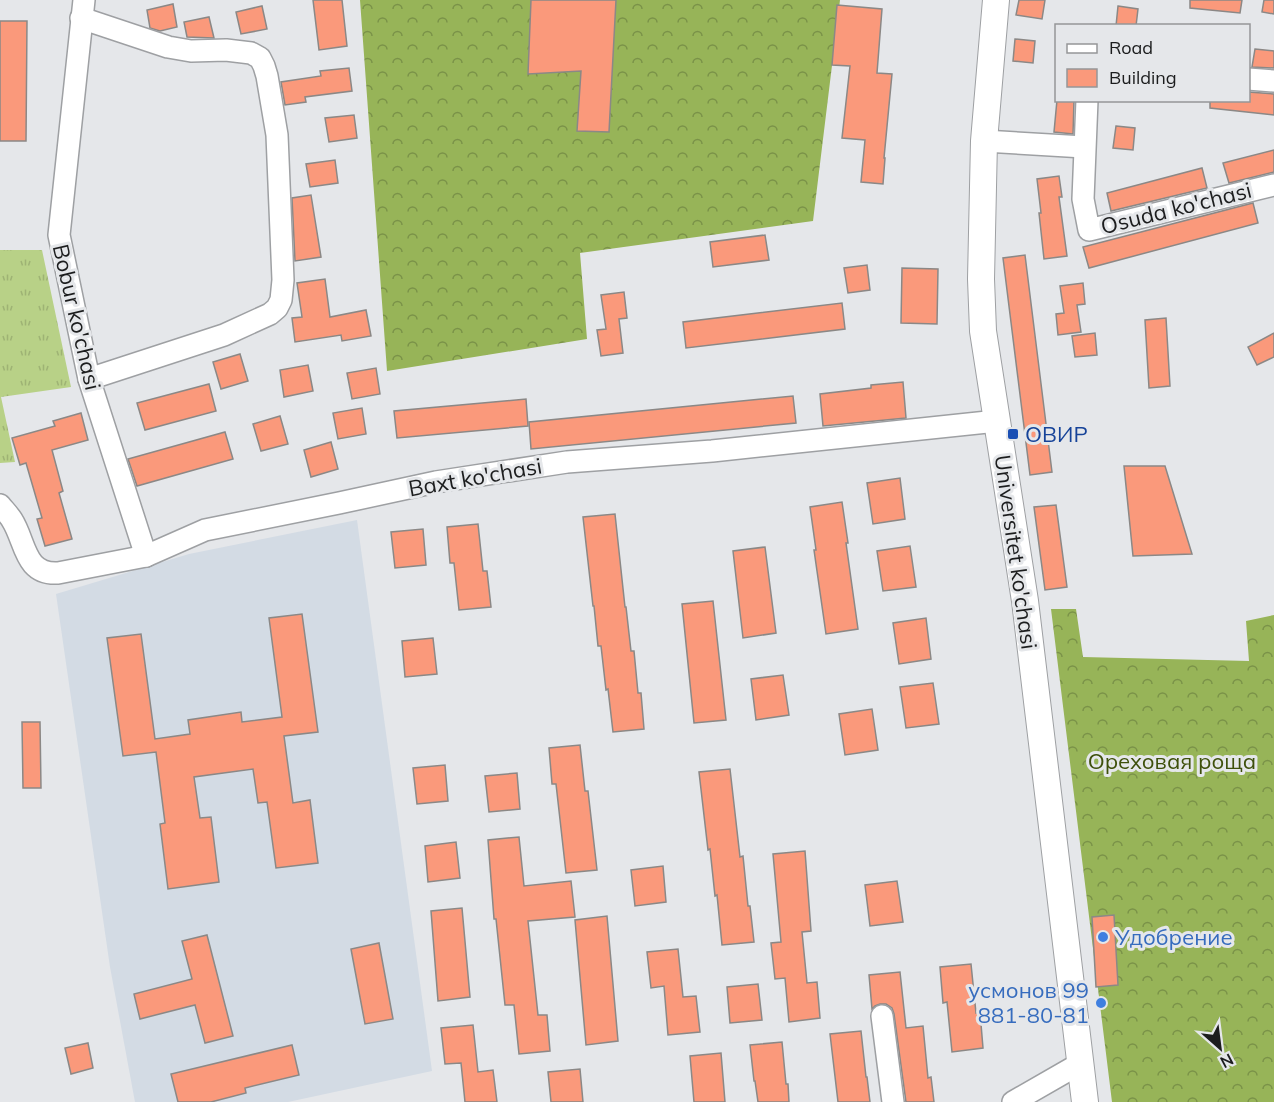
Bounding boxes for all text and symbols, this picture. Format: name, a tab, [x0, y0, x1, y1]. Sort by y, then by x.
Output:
legend	[1055, 24, 1250, 102]
text: Road	[1109, 36, 1153, 59]
text: Building	[1109, 66, 1177, 89]
street label: Osuda ko'chasi	[1098, 176, 1254, 240]
street label: Bobur ko'chasi	[47, 241, 107, 393]
place label: ОВИР	[1025, 420, 1088, 448]
marker: ОВИР	[1006, 427, 1020, 441]
street label: Baxt ko'chasi	[406, 451, 544, 503]
street label: Universitet ko'chasi	[988, 453, 1044, 651]
park label: Ореховая роща	[1088, 747, 1256, 775]
place label: Удобрение	[1114, 923, 1233, 951]
marker: Удобрение	[1096, 930, 1110, 944]
place label: усмонов 99 881-80-81	[968, 976, 1089, 1029]
marker: усмонов 99 881-80-81	[1094, 996, 1108, 1010]
north arrow	[1190, 1018, 1250, 1078]
text: N	[1217, 1050, 1237, 1073]

